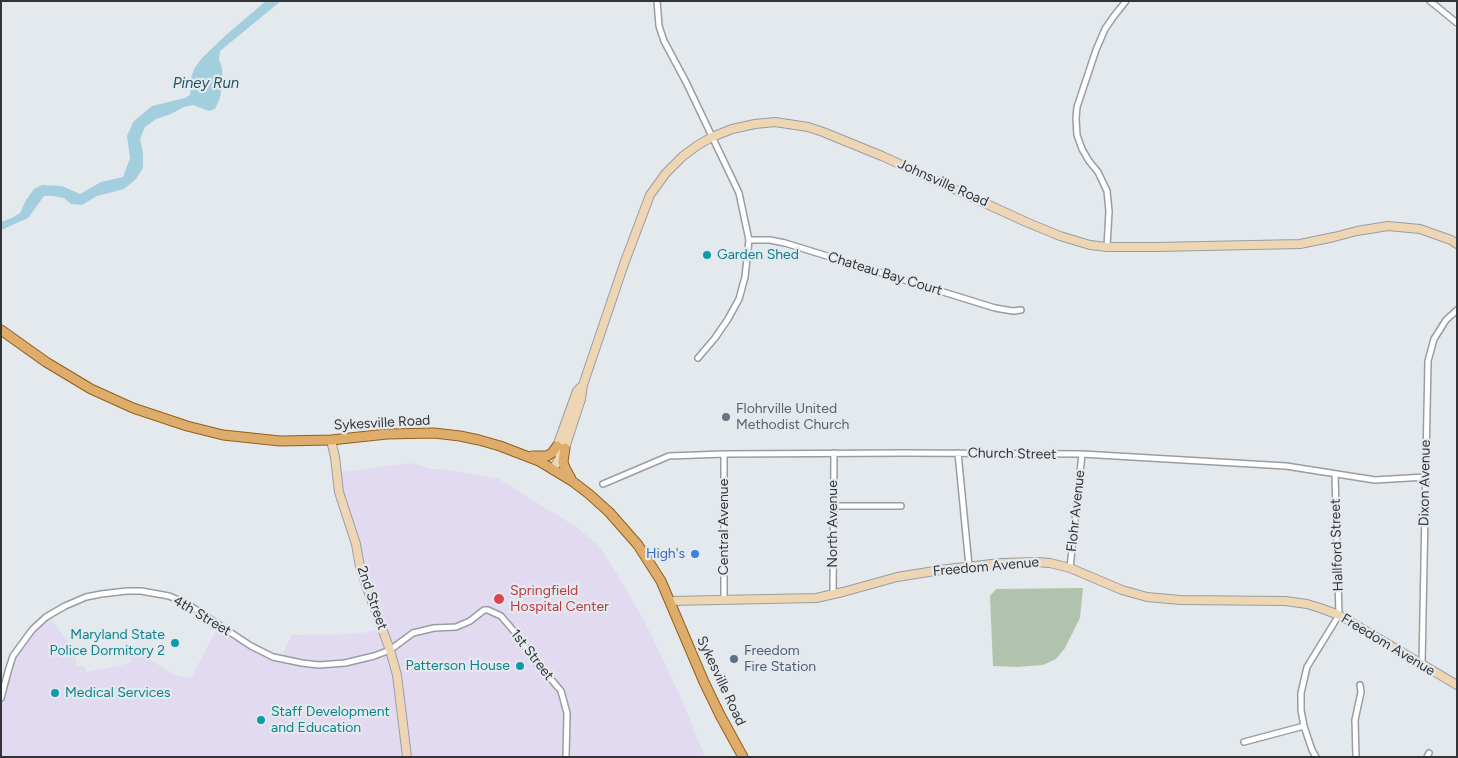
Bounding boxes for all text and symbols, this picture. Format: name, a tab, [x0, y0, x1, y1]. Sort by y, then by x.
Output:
water label: Piney Run	[173, 75, 239, 93]
street label: Johnsville Road	[895, 155, 991, 211]
place label: Garden Shed	[717, 247, 799, 263]
marker: Garden Shed	[701, 249, 713, 261]
street label: Chateau Bay Court	[826, 249, 944, 299]
place label: Flohrville United Methodist Church	[736, 401, 849, 434]
marker: Flohrville United Methodist Church	[720, 411, 732, 423]
street label: Sykesville Road	[333, 412, 431, 434]
street label: Dixon Avenue	[1416, 440, 1434, 526]
street label: Church Street	[968, 445, 1056, 463]
street label: Flohr Avenue	[1063, 469, 1089, 553]
street label: Central Avenue	[716, 479, 732, 575]
street label: North Avenue	[825, 480, 841, 568]
street label: Hallford Street	[1327, 498, 1347, 592]
place label: High's	[646, 546, 685, 562]
marker: High's	[689, 548, 701, 560]
street label: Freedom Avenue	[932, 554, 1040, 580]
street label: 2nd Street	[353, 564, 391, 632]
place label: Springfield Hospital Center	[510, 583, 609, 616]
street label: 4th Street	[170, 592, 234, 640]
marker: Springfield Hospital Center	[492, 592, 506, 606]
street label: Freedom Avenue	[1338, 610, 1438, 680]
street label: 1st Street	[507, 626, 557, 684]
place label: Maryland State Police Dormitory 2	[50, 627, 165, 660]
street label: Sykesville Road	[693, 634, 749, 728]
marker: Maryland State Police Dormitory 2	[169, 637, 181, 649]
place label: Freedom Fire Station	[744, 643, 816, 676]
marker: Freedom Fire Station	[728, 653, 740, 665]
place label: Patterson House	[405, 658, 510, 674]
marker: Patterson House	[514, 660, 526, 672]
place label: Medical Services	[65, 685, 170, 701]
marker: Medical Services	[49, 687, 61, 699]
place label: Staff Development and Education	[271, 704, 390, 736]
marker: Staff Development and Education	[255, 714, 267, 726]

